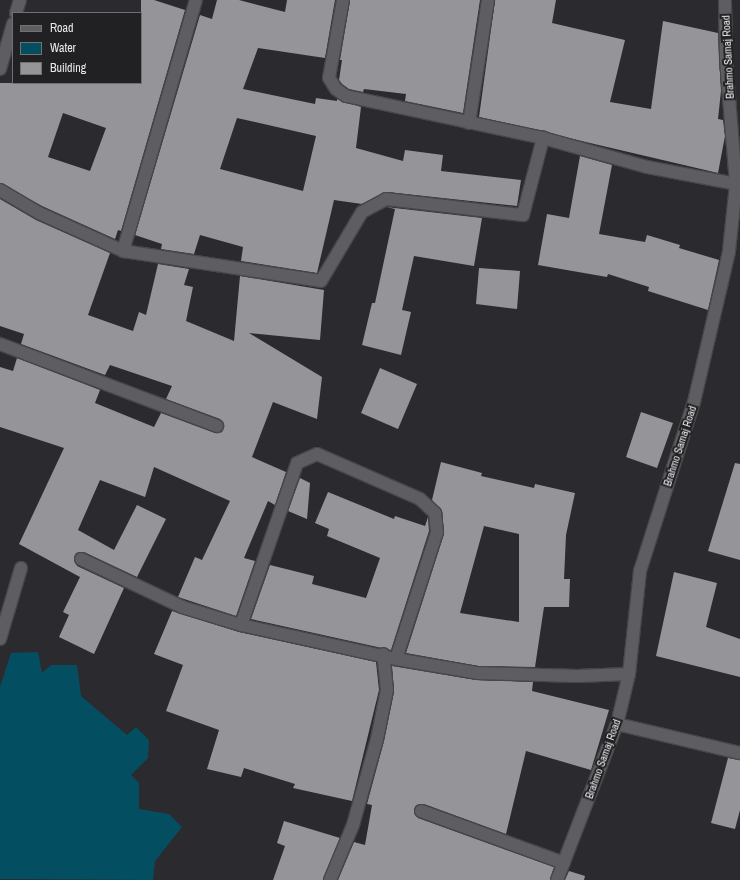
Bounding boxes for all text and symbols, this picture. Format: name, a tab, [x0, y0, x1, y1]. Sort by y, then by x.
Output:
legend	[12, 12, 142, 84]
street label: Brahmo Samaj Road	[719, 15, 737, 99]
text: Road	[50, 20, 74, 36]
text: Water	[50, 40, 76, 56]
text: Building	[50, 60, 86, 76]
street label: Brahmo Samaj Road	[661, 404, 699, 488]
street label: Brahmo Samaj Road	[582, 717, 624, 801]

